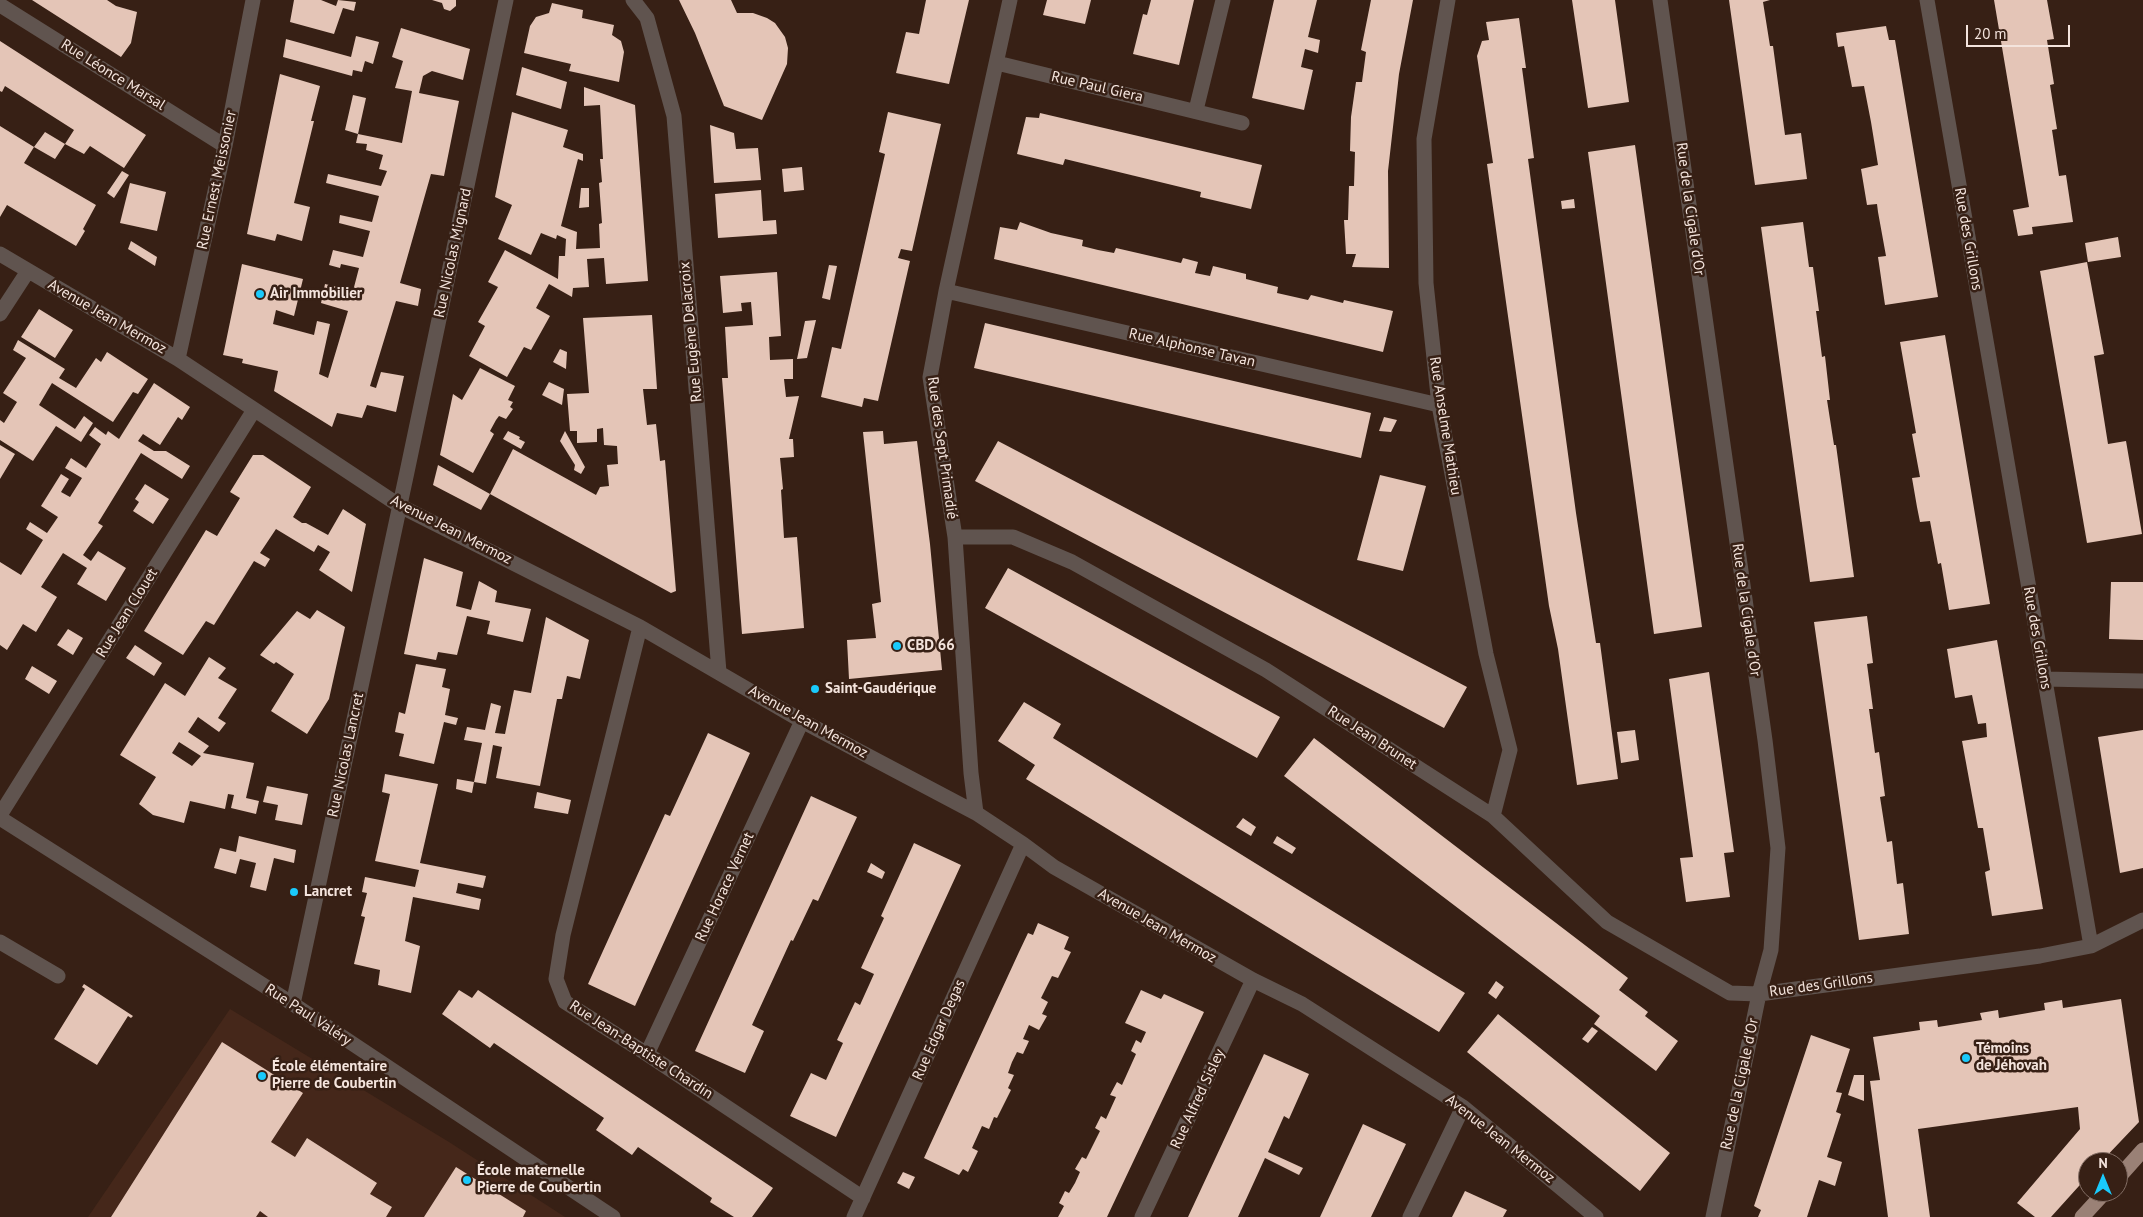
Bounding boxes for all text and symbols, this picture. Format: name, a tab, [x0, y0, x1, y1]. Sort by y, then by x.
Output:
scale bar	[1968, 15, 2072, 47]
text: 20 m	[1974, 24, 2007, 43]
street label: Rue Léonce Marsal	[58, 36, 168, 114]
street label: Rue Paul Giera	[1049, 68, 1145, 106]
street label: Rue Ernest Meissonier	[193, 109, 241, 251]
street label: Rue de la Cigale d'Or	[1672, 141, 1708, 277]
street label: Rue des Grillons	[1950, 186, 1986, 292]
street label: Rue Nicolas Mignard	[430, 187, 476, 319]
street label: Rue Eugène Delacroix	[676, 261, 706, 403]
street label: Avenue Jean Mermoz	[45, 276, 169, 358]
place label: Air Immobilier	[270, 285, 362, 303]
marker: Air Immobilier	[254, 288, 266, 300]
street label: Rue Alphonse Tavan	[1127, 325, 1257, 371]
street label: Rue Anselme Mathieu	[1425, 356, 1465, 496]
street label: Rue des Sept Primadié	[923, 376, 961, 520]
street label: Avenue Jean Mermoz	[387, 492, 515, 568]
street label: Rue de la Cigale d'Or	[1728, 542, 1764, 678]
street label: Rue Jean Clouet	[92, 565, 162, 661]
street label: Rue des Grillons	[2019, 585, 2055, 691]
place label: CBD 66	[907, 637, 955, 655]
marker: CBD 66	[891, 640, 903, 652]
place label: Saint-Gaudérique	[825, 680, 936, 698]
street label: Avenue Jean Mermoz	[745, 682, 871, 762]
marker: Saint-Gaudérique	[809, 683, 821, 695]
street label: Rue Nicolas Lancret	[324, 691, 368, 819]
street label: Rue Jean Brunet	[1324, 702, 1420, 774]
street label: Rue Horace Vernet	[692, 830, 758, 944]
place label: Lancret	[304, 883, 352, 901]
street label: Avenue Jean Mermoz	[1095, 885, 1219, 967]
marker: Lancret	[288, 886, 300, 898]
street label: Rue des Grillons	[1768, 969, 1874, 1001]
street label: Rue Edgar Degas	[909, 977, 969, 1083]
street label: Rue Paul Valéry	[261, 980, 355, 1050]
street label: Rue Jean-Baptiste Chardin	[566, 997, 716, 1103]
street label: Rue de la Cigale d'Or	[1717, 1017, 1763, 1151]
place label: Témoins de Jéhovah	[1976, 1040, 2047, 1075]
street label: Rue Alfred Sisley	[1167, 1046, 1229, 1152]
marker: Témoins de Jéhovah	[1960, 1052, 1972, 1064]
place label: École élémentaire Pierre de Coubertin	[272, 1058, 396, 1093]
marker: École élémentaire Pierre de Coubertin	[256, 1070, 268, 1082]
street label: Avenue Jean Mermoz	[1442, 1091, 1558, 1187]
north arrow	[2078, 1152, 2128, 1202]
text: N	[2098, 1154, 2108, 1172]
place label: École maternelle Pierre de Coubertin	[477, 1162, 601, 1197]
marker: École maternelle Pierre de Coubertin	[461, 1174, 473, 1186]

